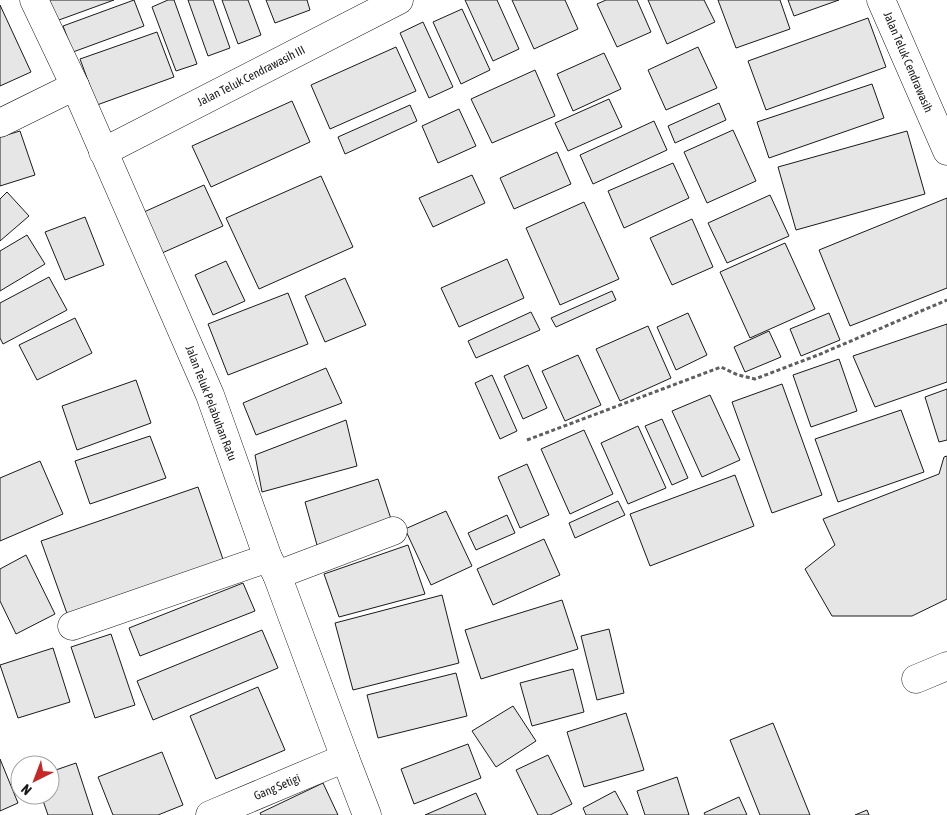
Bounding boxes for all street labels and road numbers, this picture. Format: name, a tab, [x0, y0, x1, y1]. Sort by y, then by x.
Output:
street label: Jalan Teluk Cendrawasih	[880, 9, 936, 115]
street label: Jalan Teluk Cendrawasih III	[195, 43, 307, 109]
street label: Jalan Teluk Pelabuhan Ratu	[182, 343, 240, 463]
street label: Gang Setigi	[252, 771, 302, 803]

